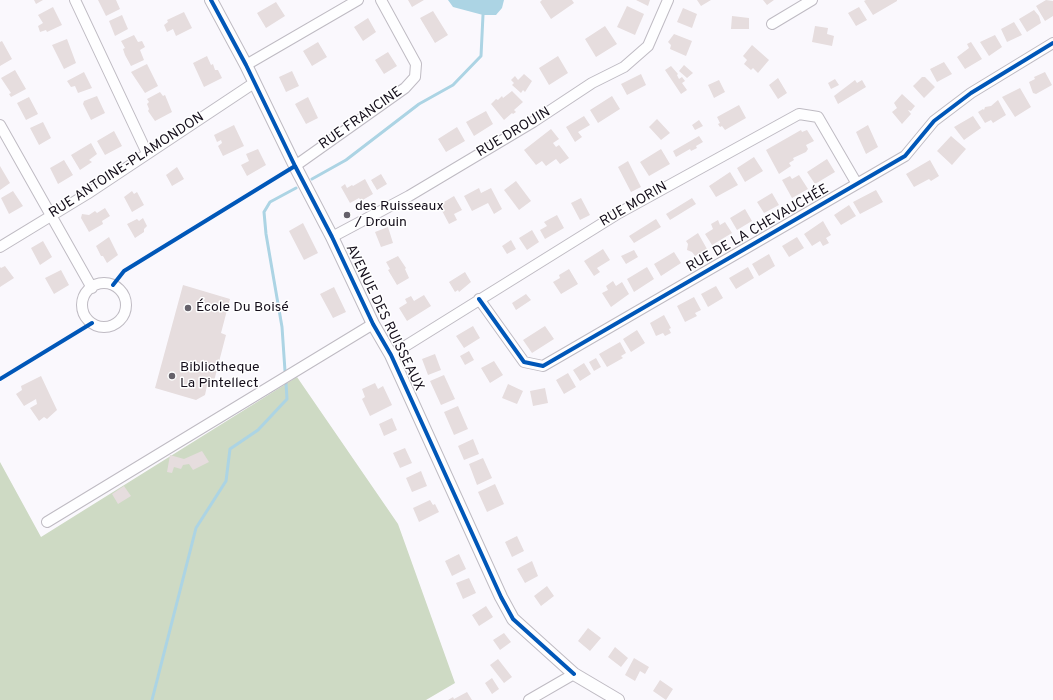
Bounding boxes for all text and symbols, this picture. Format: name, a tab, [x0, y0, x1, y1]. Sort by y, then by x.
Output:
street label: RUE FRANCINE	[316, 84, 406, 154]
street label: RUE DROUIN	[474, 104, 554, 162]
street label: RUE ANTOINE-PLAMONDON	[46, 110, 208, 222]
street label: RUE MORIN	[597, 179, 671, 231]
street label: RUE DE LA CHEVAUCHÉE	[684, 181, 832, 277]
place label: des Ruisseaux / Drouin	[355, 199, 444, 232]
marker: des Ruisseaux / Drouin	[342, 210, 352, 220]
street label: AVENUE DES RUISSEAUX	[341, 242, 427, 394]
place label: École Du Boisé	[196, 300, 289, 316]
marker: École Du Boisé	[183, 303, 193, 313]
place label: Bibliotheque La Pintellect	[180, 360, 260, 392]
marker: Bibliotheque La Pintellect	[167, 371, 177, 381]

